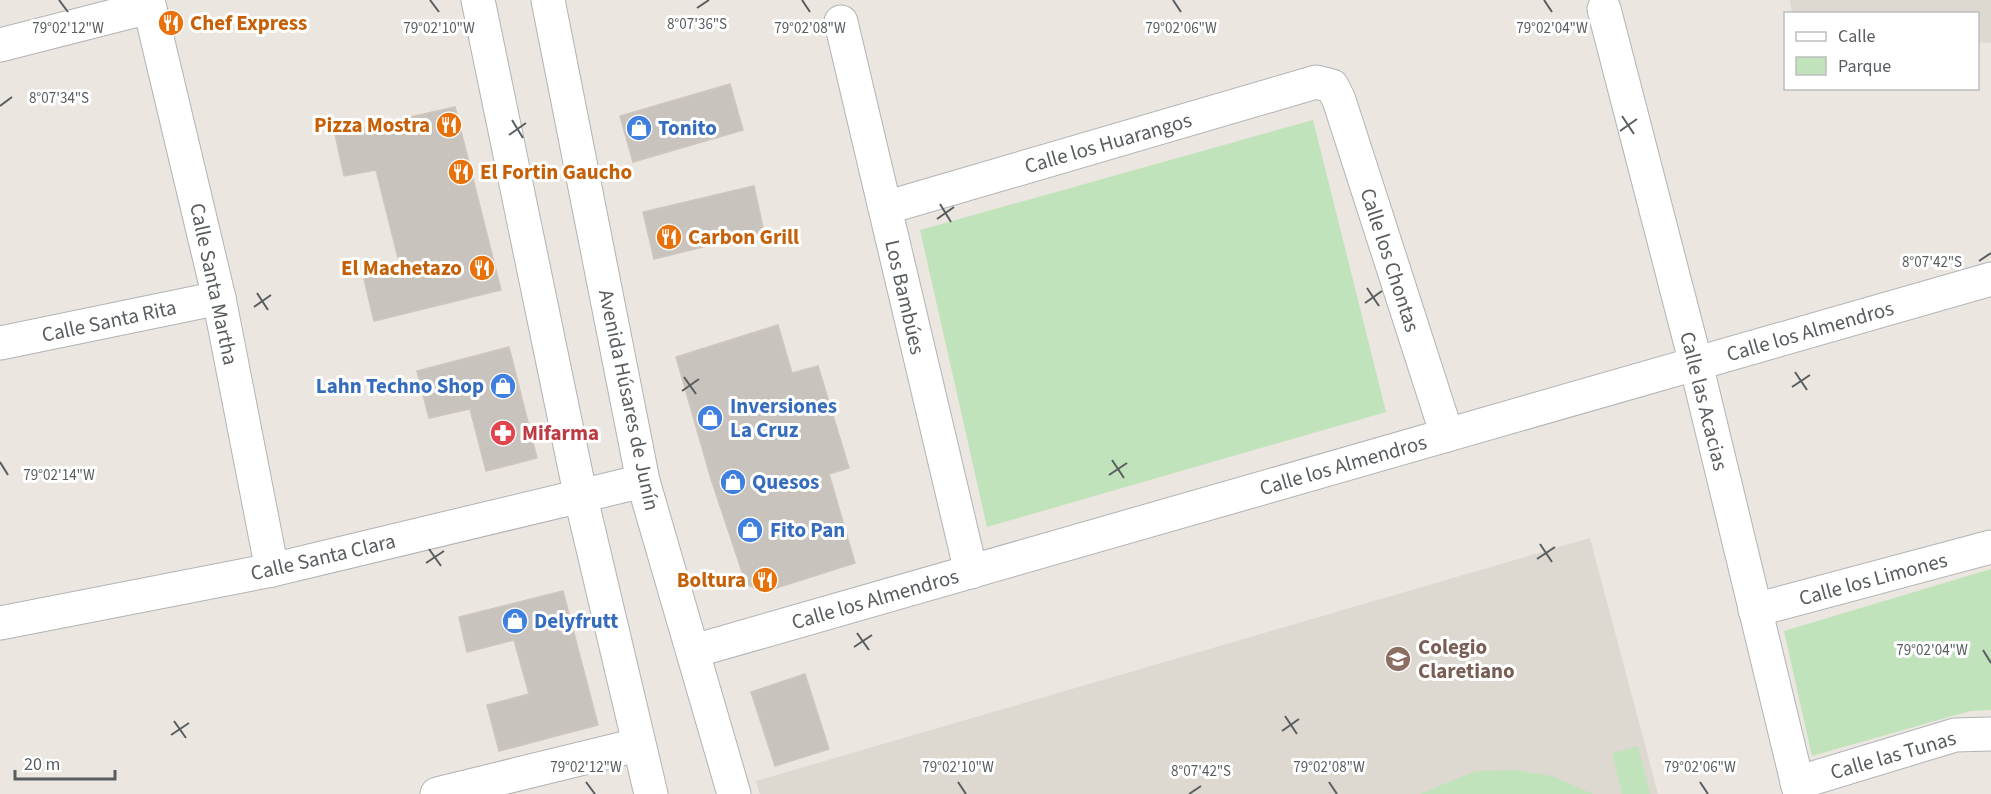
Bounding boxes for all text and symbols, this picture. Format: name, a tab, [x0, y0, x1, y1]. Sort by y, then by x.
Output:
restaurant icon: Chef Express	[156, 8, 186, 38]
place label: Chef Express	[190, 8, 307, 38]
legend	[1784, 12, 1979, 90]
text: 8°07'36"S	[667, 14, 727, 35]
text: 79°02'12"W	[32, 18, 104, 39]
text: 79°02'10"W	[403, 18, 475, 39]
text: 79°02'08"W	[774, 18, 846, 39]
text: 79°02'06"W	[1145, 18, 1217, 39]
text: 79°02'04"W	[1516, 18, 1588, 39]
text: Calle	[1838, 24, 1876, 49]
text: Parque	[1838, 54, 1891, 79]
text: 8°07'34"S	[29, 88, 89, 109]
street label: Calle los Huarangos	[1021, 105, 1195, 181]
place label: Pizza Mostra	[314, 110, 430, 140]
restaurant icon: Pizza Mostra	[434, 110, 464, 140]
shop icon: Tonito	[624, 113, 654, 143]
place label: Tonito	[658, 113, 717, 143]
restaurant icon: El Fortin Gaucho	[446, 157, 476, 187]
place label: El Fortin Gaucho	[480, 157, 632, 187]
street label: Calle los Chontas	[1353, 184, 1427, 336]
street label: Calle Santa Martha	[182, 200, 246, 368]
restaurant icon: Carbon Grill	[654, 222, 684, 252]
place label: Carbon Grill	[688, 222, 799, 252]
street label: Los Bambúes	[877, 237, 933, 358]
text: 8°07'42"S	[1902, 252, 1962, 273]
place label: El Machetazo	[341, 253, 462, 283]
restaurant icon: El Machetazo	[467, 253, 497, 283]
street label: Avenida Húsares de Junín	[591, 287, 667, 513]
street label: Calle Santa Rita	[39, 292, 179, 350]
street label: Calle los Almendros	[1723, 293, 1897, 369]
street label: Calle las Acacias	[1672, 328, 1736, 474]
place label: Lahn Techno Shop	[316, 371, 484, 401]
shop icon: Lahn Techno Shop	[488, 371, 518, 401]
place label: Inversiones La Cruz	[730, 391, 837, 445]
shop icon: Inversiones La Cruz	[695, 403, 725, 433]
pharmacy icon: Mifarma	[488, 418, 518, 448]
place label: Mifarma	[522, 418, 599, 448]
street label: Calle los Almendros	[1256, 427, 1430, 503]
text: 79°02'14"W	[23, 465, 95, 486]
shop icon: Quesos	[718, 467, 748, 497]
place label: Quesos	[752, 467, 819, 497]
shop icon: Fito Pan	[735, 515, 765, 545]
place label: Fito Pan	[770, 515, 845, 545]
street label: Calle Santa Clara	[248, 526, 398, 588]
street label: Calle los Limones	[1795, 545, 1951, 613]
street label: Calle los Almendros	[788, 561, 962, 637]
place label: Boltura	[677, 565, 746, 595]
restaurant icon: Boltura	[750, 565, 780, 595]
shop icon: Delyfrutt	[500, 606, 530, 636]
place label: Delyfrutt	[534, 606, 618, 636]
place label: Colegio Claretiano	[1418, 632, 1515, 686]
text: 79°02'04"W	[1896, 640, 1968, 661]
school or university icon: Colegio Claretiano	[1383, 644, 1413, 674]
street label: Calle las Tunas	[1827, 723, 1960, 787]
scale bar	[15, 743, 116, 781]
text: 20 m	[24, 752, 60, 777]
text: 79°02'12"W	[550, 757, 622, 778]
text: 79°02'10"W	[922, 757, 994, 778]
text: 79°02'08"W	[1293, 757, 1365, 778]
text: 79°02'06"W	[1664, 757, 1736, 778]
text: 8°07'42"S	[1171, 761, 1231, 782]

